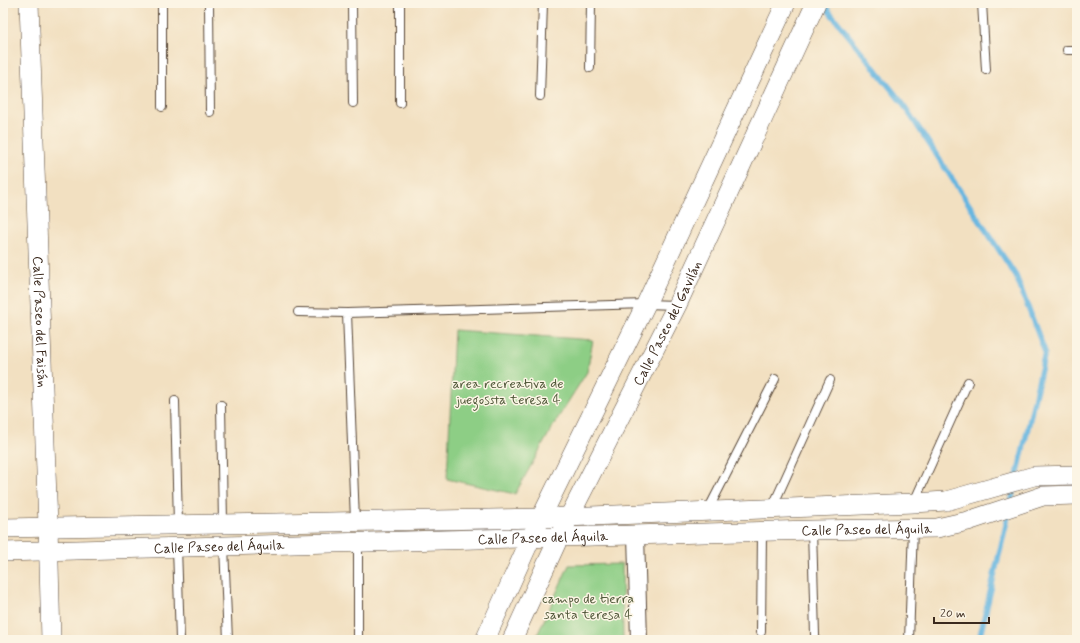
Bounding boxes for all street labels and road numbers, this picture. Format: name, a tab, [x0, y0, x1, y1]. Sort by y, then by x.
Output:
street label: Calle Paseo del Faisán	[28, 256, 51, 388]
street label: Calle Paseo del Gavilán	[629, 258, 706, 389]
street label: Calle Paseo del Águila	[801, 520, 933, 540]
street label: Calle Paseo del Águila	[477, 528, 609, 549]
street label: Calle Paseo del Águila	[153, 536, 285, 558]

